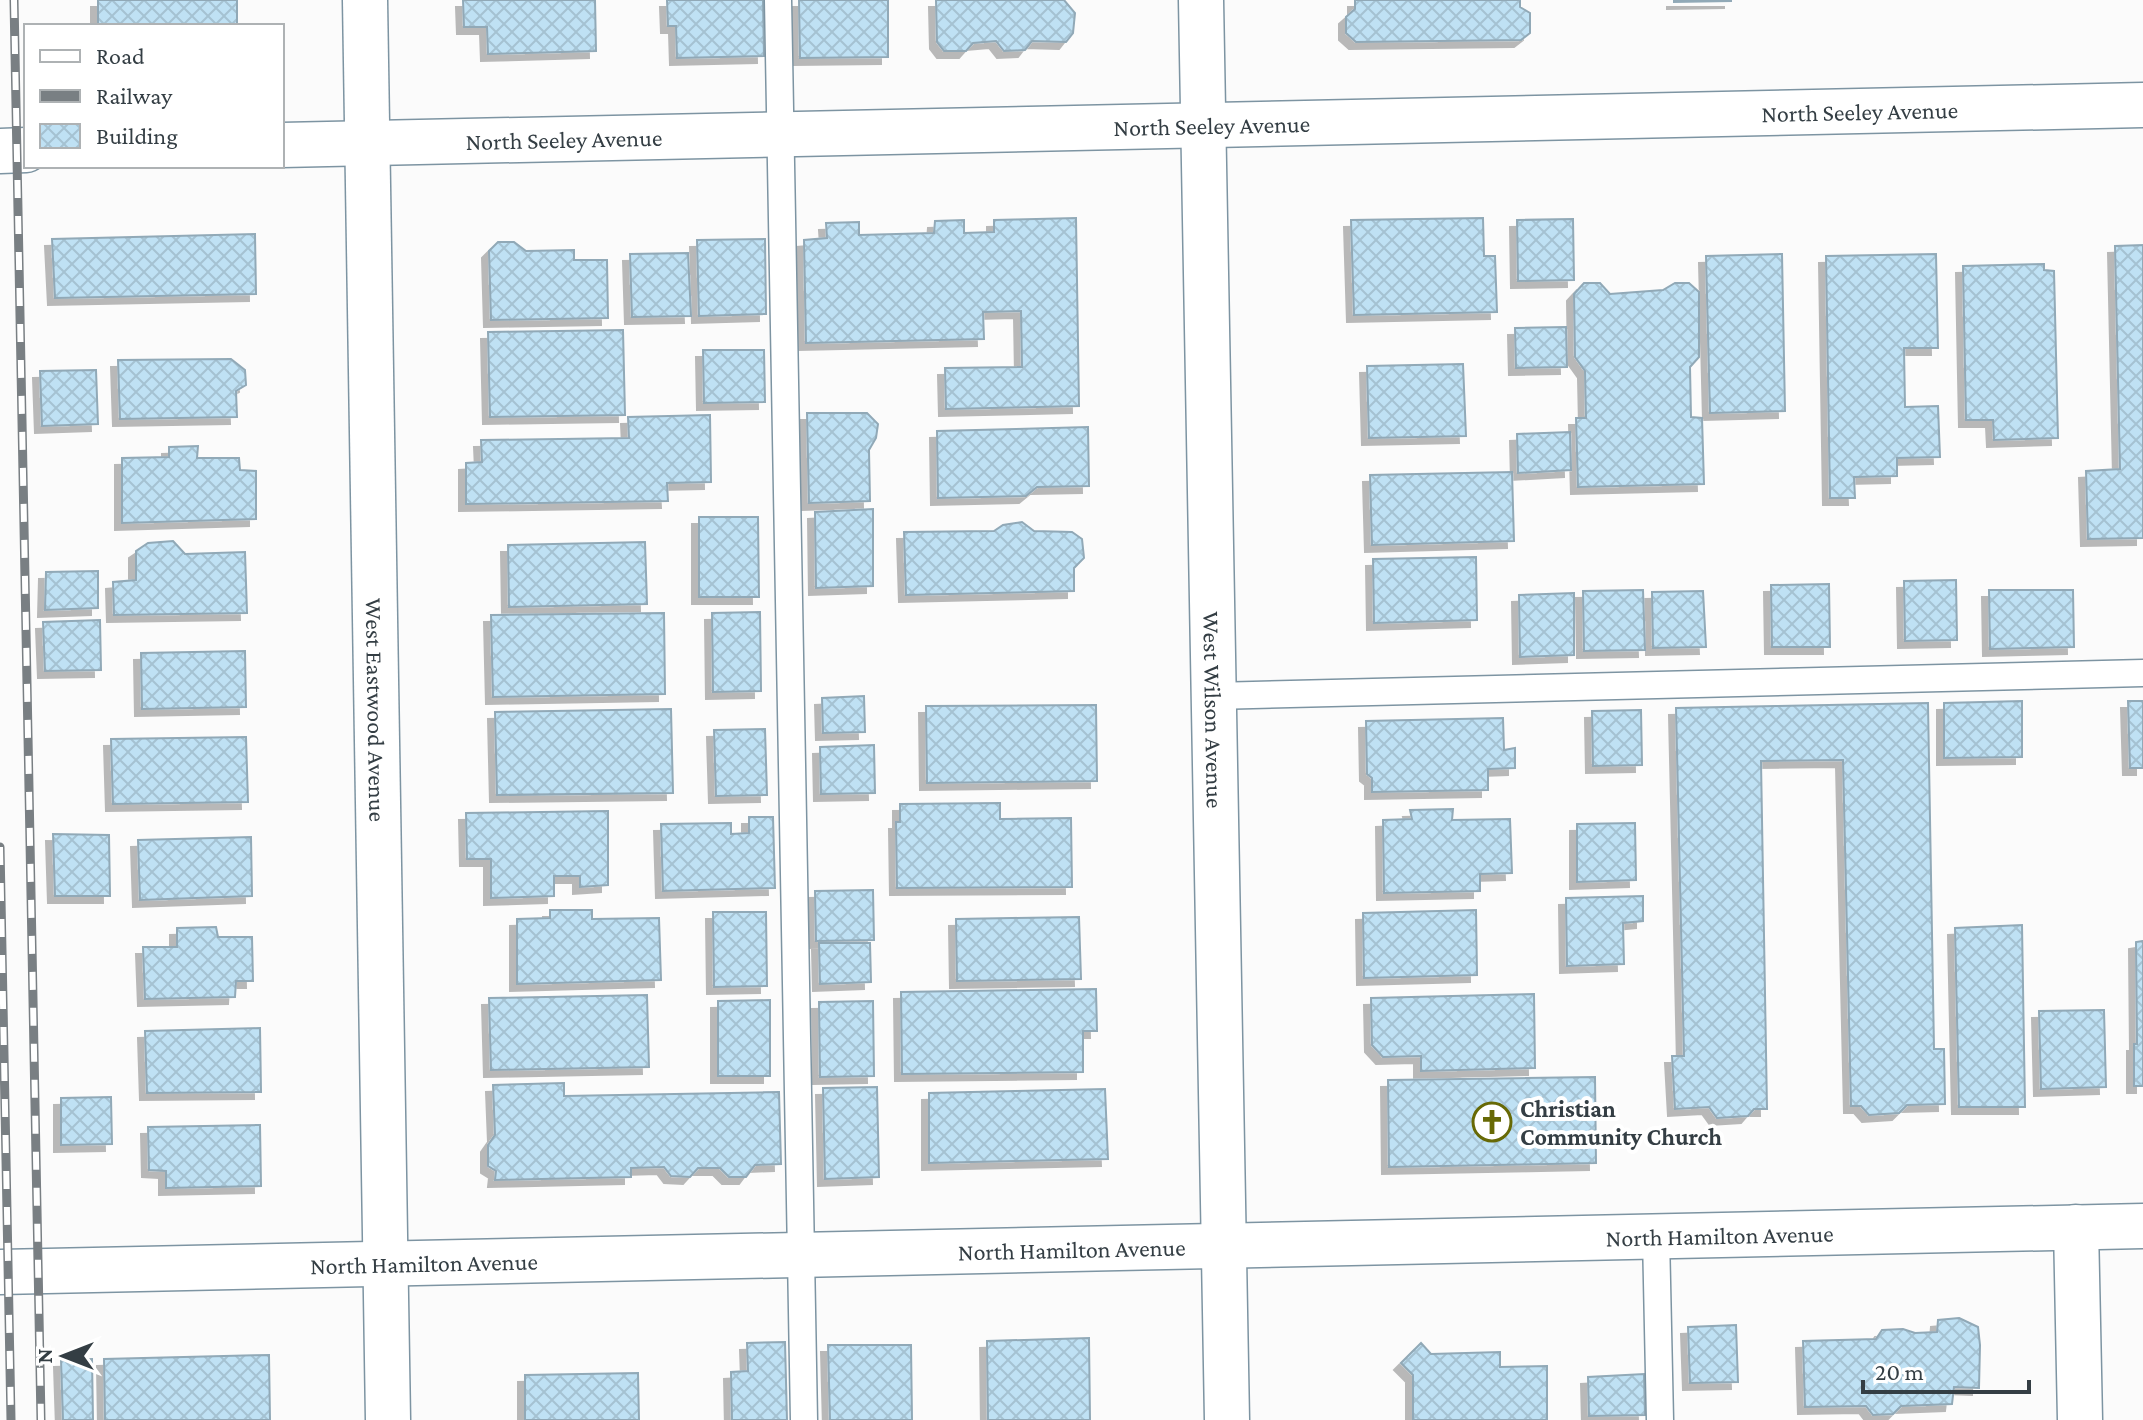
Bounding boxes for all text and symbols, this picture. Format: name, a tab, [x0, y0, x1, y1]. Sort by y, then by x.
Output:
legend	[24, 24, 284, 168]
text: Road	[96, 42, 145, 69]
text: Railway	[96, 82, 173, 109]
street label: North Seeley Avenue	[1761, 95, 1958, 127]
street label: North Seeley Avenue	[1113, 109, 1310, 141]
text: Building	[96, 122, 178, 149]
street label: North Seeley Avenue	[465, 123, 663, 155]
street label: West Eastwood Avenue	[361, 598, 392, 822]
street label: West Wilson Avenue	[1199, 611, 1229, 809]
place label: Christian Community Church	[1520, 1095, 1722, 1150]
church icon: Christian Community Church	[1471, 1101, 1513, 1143]
street label: North Hamilton Avenue	[1605, 1219, 1834, 1251]
street label: North Hamilton Avenue	[958, 1233, 1186, 1265]
street label: North Hamilton Avenue	[310, 1247, 538, 1279]
north arrow	[24, 1316, 104, 1396]
scale bar	[1863, 1344, 2029, 1394]
text: N	[32, 1349, 57, 1364]
text: 20 m	[1875, 1358, 1924, 1385]

